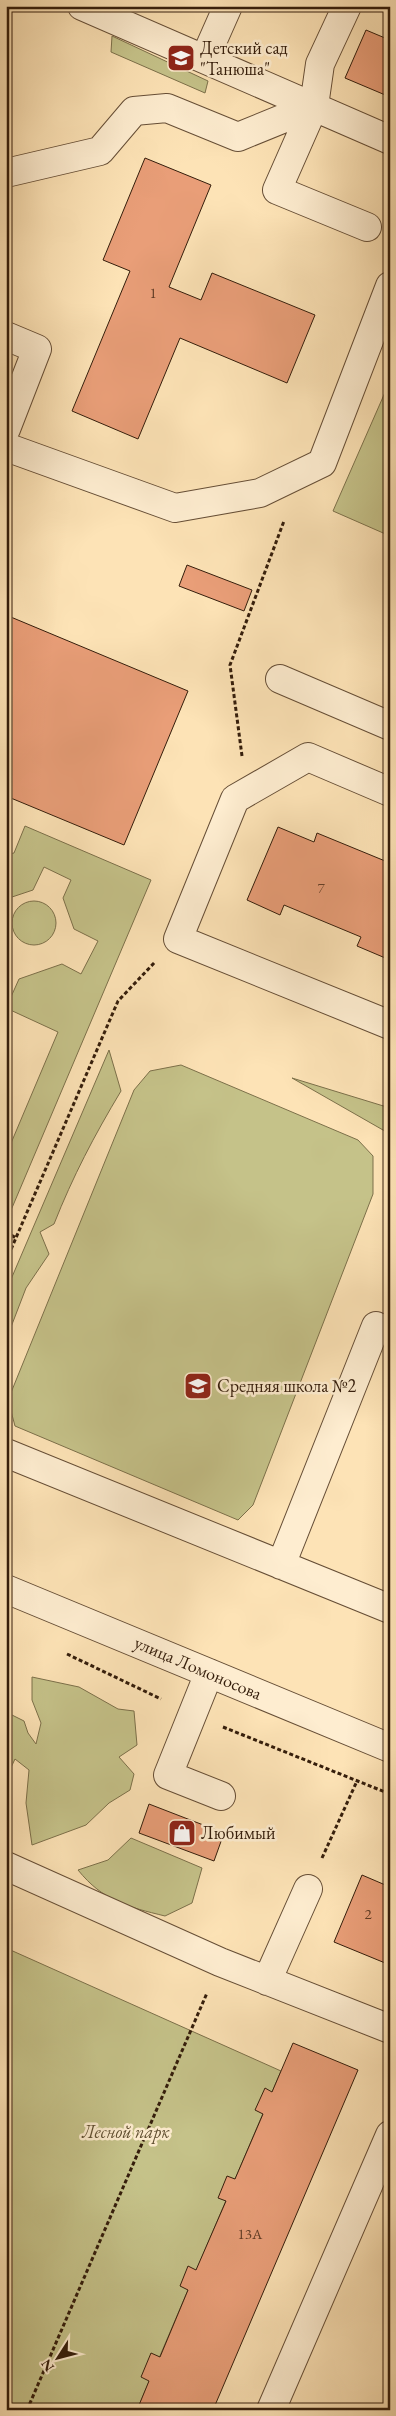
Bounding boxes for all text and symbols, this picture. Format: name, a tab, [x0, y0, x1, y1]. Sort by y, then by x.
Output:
place label: Детский сад "Танюша"	[200, 36, 288, 80]
school or university icon: Детский сад "Танюша"	[166, 43, 196, 73]
house number: 1	[149, 283, 157, 302]
house number: 7	[317, 878, 325, 897]
school or university icon: Средняя школа №2	[183, 1371, 213, 1401]
place label: Средняя школа №2	[217, 1374, 357, 1397]
street label: улица Ломоносова	[131, 1630, 266, 1705]
shop icon: Любимый	[167, 1818, 197, 1848]
place label: Любимый	[201, 1821, 276, 1844]
house number: 2	[364, 1904, 372, 1923]
park label: Лесной парк	[81, 2120, 170, 2144]
house number: 13А	[238, 2224, 263, 2243]
north arrow	[32, 2334, 82, 2384]
text: N	[36, 2355, 58, 2376]

